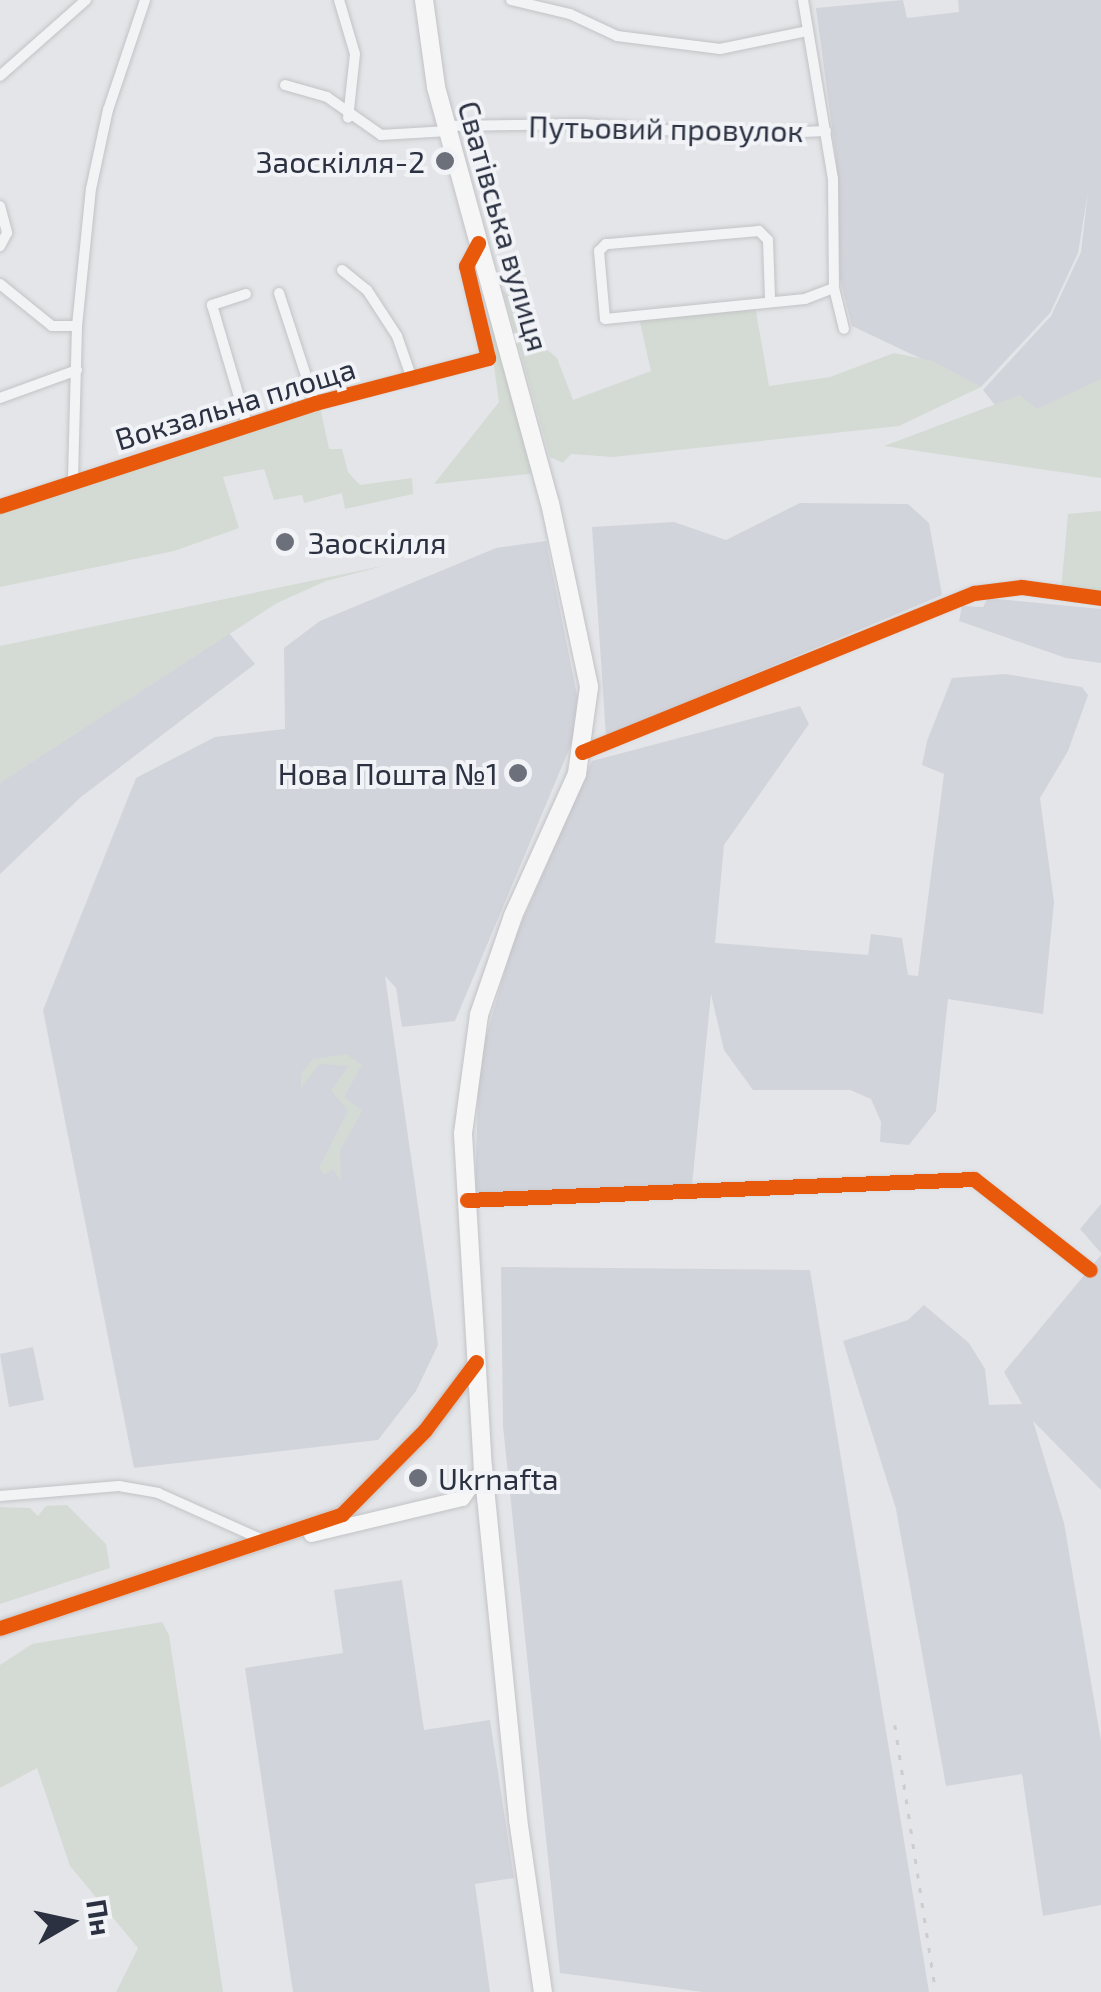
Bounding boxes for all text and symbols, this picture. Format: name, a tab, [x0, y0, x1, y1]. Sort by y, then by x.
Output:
street label: Сватівська вулиця	[451, 97, 557, 355]
street label: Путьовий провулок	[528, 108, 804, 148]
place label: Заоскілля-2	[256, 143, 425, 179]
marker: Заоскілля-2	[434, 150, 456, 172]
street label: Вокзальна площа	[111, 349, 359, 457]
place label: Заоскiлля	[308, 524, 446, 560]
marker: Заоскiлля	[272, 529, 298, 555]
place label: Нова Пошта №1	[278, 755, 498, 791]
marker: Нова Пошта №1	[507, 762, 529, 784]
place label: Ukrnafta	[438, 1460, 558, 1496]
marker: Ukrnafta	[407, 1467, 429, 1489]
north arrow	[20, 1872, 120, 1972]
text: Пн	[80, 1897, 119, 1938]

